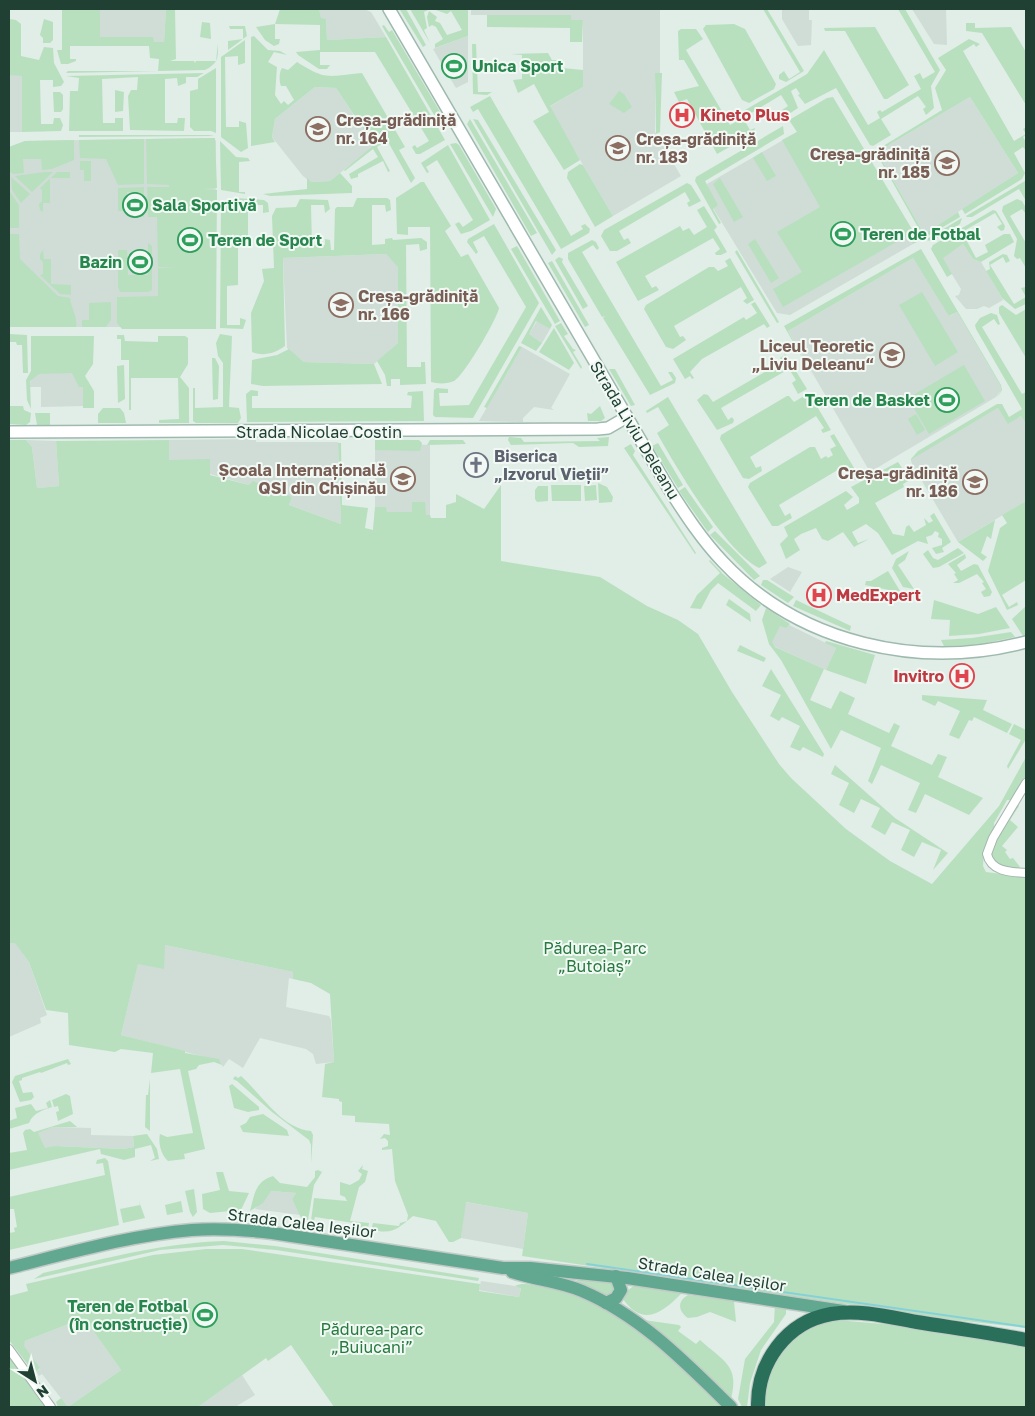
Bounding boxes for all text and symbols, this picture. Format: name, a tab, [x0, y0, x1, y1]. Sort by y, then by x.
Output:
sports icon: Unica Sport	[441, 53, 467, 79]
place label: Unica Sport	[472, 56, 563, 76]
hospital icon: Kineto Plus	[669, 102, 695, 128]
place label: Kineto Plus	[700, 105, 790, 125]
place label: Creșa-grădiniță nr. 164	[336, 110, 456, 148]
school or university icon: Creșa-grădiniță nr. 164	[305, 116, 331, 142]
place label: Creșa-grădiniță nr. 183	[636, 129, 756, 167]
school or university icon: Creșa-grădiniță nr. 183	[605, 135, 631, 161]
place label: Creșa-grădiniță nr. 185	[810, 144, 930, 182]
school or university icon: Creșa-grădiniță nr. 185	[934, 150, 960, 176]
sports icon: Sala Sportivă	[122, 192, 148, 218]
place label: Sala Sportivă	[152, 195, 256, 215]
sports icon: Teren de Fotbal	[830, 221, 856, 247]
place label: Teren de Fotbal	[860, 224, 981, 244]
sports icon: Teren de Sport	[177, 227, 203, 253]
place label: Teren de Sport	[208, 230, 322, 250]
sports icon: Bazin	[127, 249, 153, 275]
place label: Bazin	[79, 252, 122, 272]
place label: Creșa-grădiniță nr. 166	[358, 286, 478, 324]
school or university icon: Creșa-grădiniță nr. 166	[328, 292, 354, 318]
place label: Liceul Teoretic „Liviu Deleanu“	[752, 336, 874, 374]
school or university icon: Liceul Teoretic „Liviu Deleanu“	[879, 342, 905, 368]
street label: Strada Liviu Deleanu	[586, 357, 684, 503]
sports icon: Teren de Basket	[934, 387, 960, 413]
place label: Teren de Basket	[805, 390, 930, 410]
street label: Strada Nicolae Costin	[236, 422, 402, 442]
place label: Biserica „Izvorul Vieții”	[494, 446, 609, 484]
church icon: Biserica „Izvorul Vieții”	[463, 452, 489, 478]
place label: Școala Internațională QSI din Chișinău	[218, 460, 386, 498]
place label: Creșa-grădiniță nr. 186	[838, 463, 958, 501]
school or university icon: Școala Internațională QSI din Chișinău	[390, 466, 416, 492]
school or university icon: Creșa-grădiniță nr. 186	[962, 469, 988, 495]
hospital icon: MedExpert	[806, 582, 832, 608]
place label: MedExpert	[836, 585, 921, 605]
hospital icon: Invitro	[949, 663, 975, 689]
place label: Invitro	[893, 666, 944, 686]
park label: Pădurea-Parc „Butoiaș”	[543, 938, 647, 976]
street label: Strada Calea Ieșilor	[227, 1204, 377, 1242]
street label: Strada Calea Ieșilor	[637, 1252, 787, 1296]
place label: Teren de Fotbal (în construcție)	[67, 1296, 189, 1334]
sports icon: Teren de Fotbal (în construcție)	[192, 1302, 218, 1328]
park label: Pădurea-parc „Buiucani”	[320, 1319, 424, 1357]
north arrow	[10, 1356, 60, 1406]
text: N	[34, 1382, 52, 1402]

